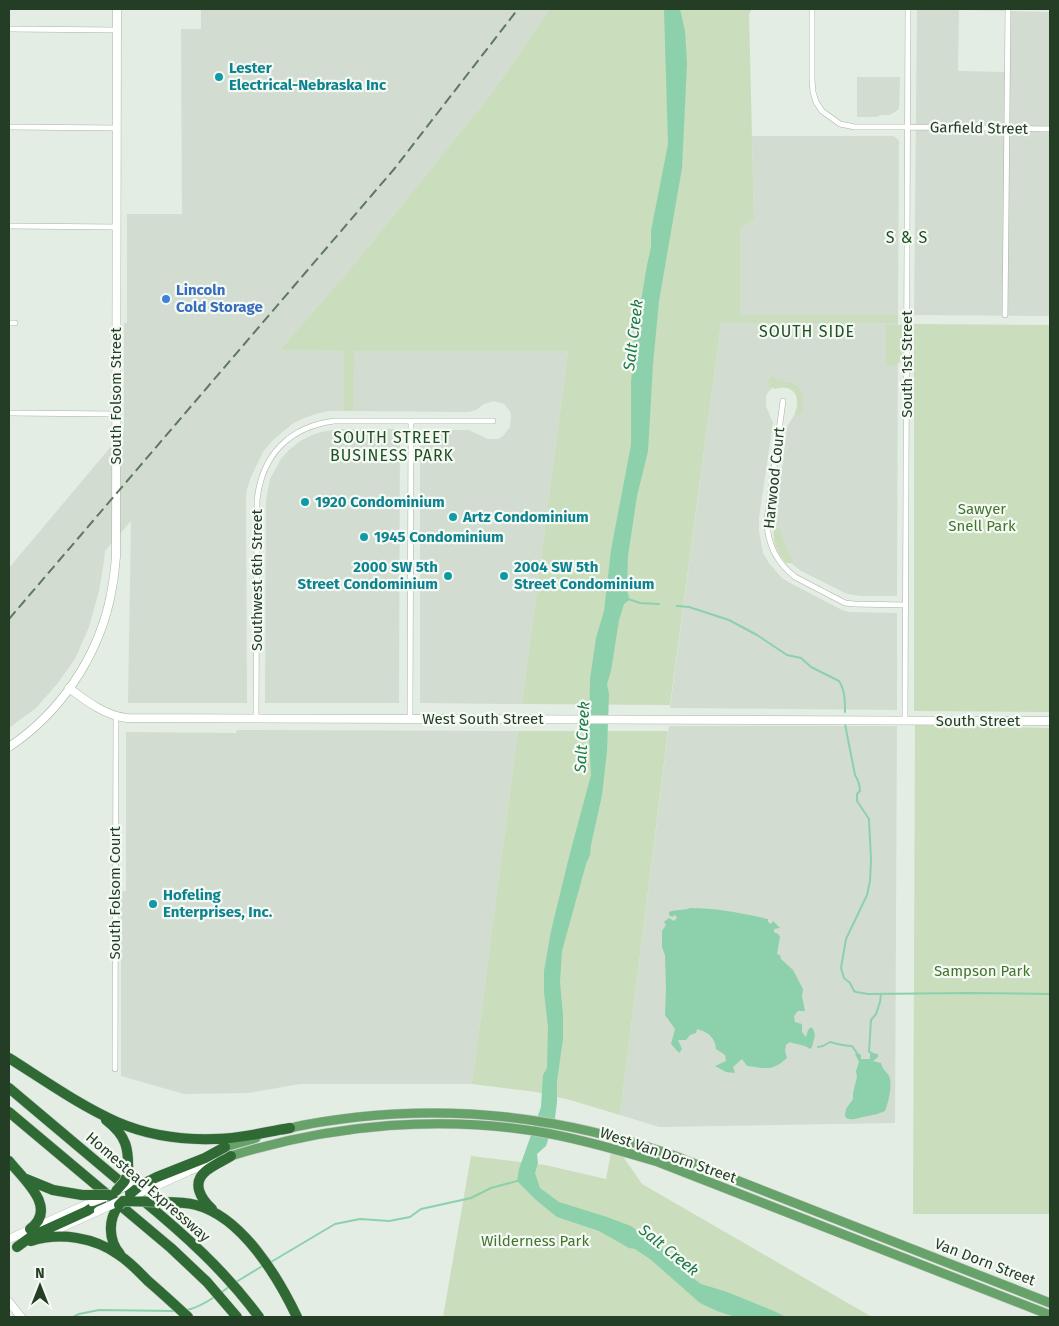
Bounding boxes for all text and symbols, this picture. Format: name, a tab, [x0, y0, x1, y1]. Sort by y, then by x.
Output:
place label: Lester Electrical-Nebraska Inc	[229, 59, 387, 94]
marker: Lester Electrical-Nebraska Inc	[213, 71, 225, 83]
street label: Garfield Street	[930, 118, 1029, 138]
district label: S & S	[886, 228, 928, 247]
place label: Lincoln Cold Storage	[176, 281, 263, 316]
marker: Lincoln Cold Storage	[160, 293, 172, 305]
water label: Salt Creek	[619, 298, 647, 373]
street label: South 1st Street	[898, 310, 916, 418]
district label: SOUTH SIDE	[759, 322, 855, 341]
street label: South Folsom Street	[107, 327, 125, 465]
street label: Harwood Court	[760, 426, 788, 530]
district label: SOUTH STREET BUSINESS PARK	[330, 428, 454, 465]
place label: 1920 Condominium	[315, 493, 445, 511]
marker: 1920 Condominium	[299, 496, 311, 508]
park label: Sawyer Snell Park	[948, 500, 1016, 535]
street label: Southwest 6th Street	[248, 508, 266, 651]
place label: Artz Condominium	[462, 508, 589, 526]
marker: Artz Condominium	[447, 511, 459, 523]
place label: 1945 Condominium	[374, 528, 504, 546]
marker: 1945 Condominium	[358, 531, 370, 543]
place label: 2000 SW 5th Street Condominium	[298, 558, 438, 593]
place label: 2004 SW 5th Street Condominium	[514, 558, 654, 593]
marker: 2000 SW 5th Street Condominium	[442, 570, 454, 582]
marker: 2004 SW 5th Street Condominium	[498, 570, 510, 582]
water label: Salt Creek	[571, 700, 593, 774]
street label: West South Street	[422, 710, 544, 728]
street label: South Street	[936, 712, 1021, 730]
street label: South Folsom Court	[106, 826, 124, 960]
place label: Hofeling Enterprises, Inc.	[163, 886, 273, 921]
marker: Hofeling Enterprises, Inc.	[147, 898, 159, 910]
park label: Sampson Park	[934, 962, 1030, 980]
street label: West Van Dorn Street	[597, 1123, 739, 1187]
street label: Homestead Expressway	[82, 1128, 214, 1246]
water label: Salt Creek	[634, 1219, 703, 1280]
park label: Wilderness Park	[481, 1232, 589, 1250]
street label: Van Dorn Street	[932, 1235, 1038, 1290]
north arrow	[15, 1261, 65, 1311]
text: N	[35, 1265, 45, 1282]

